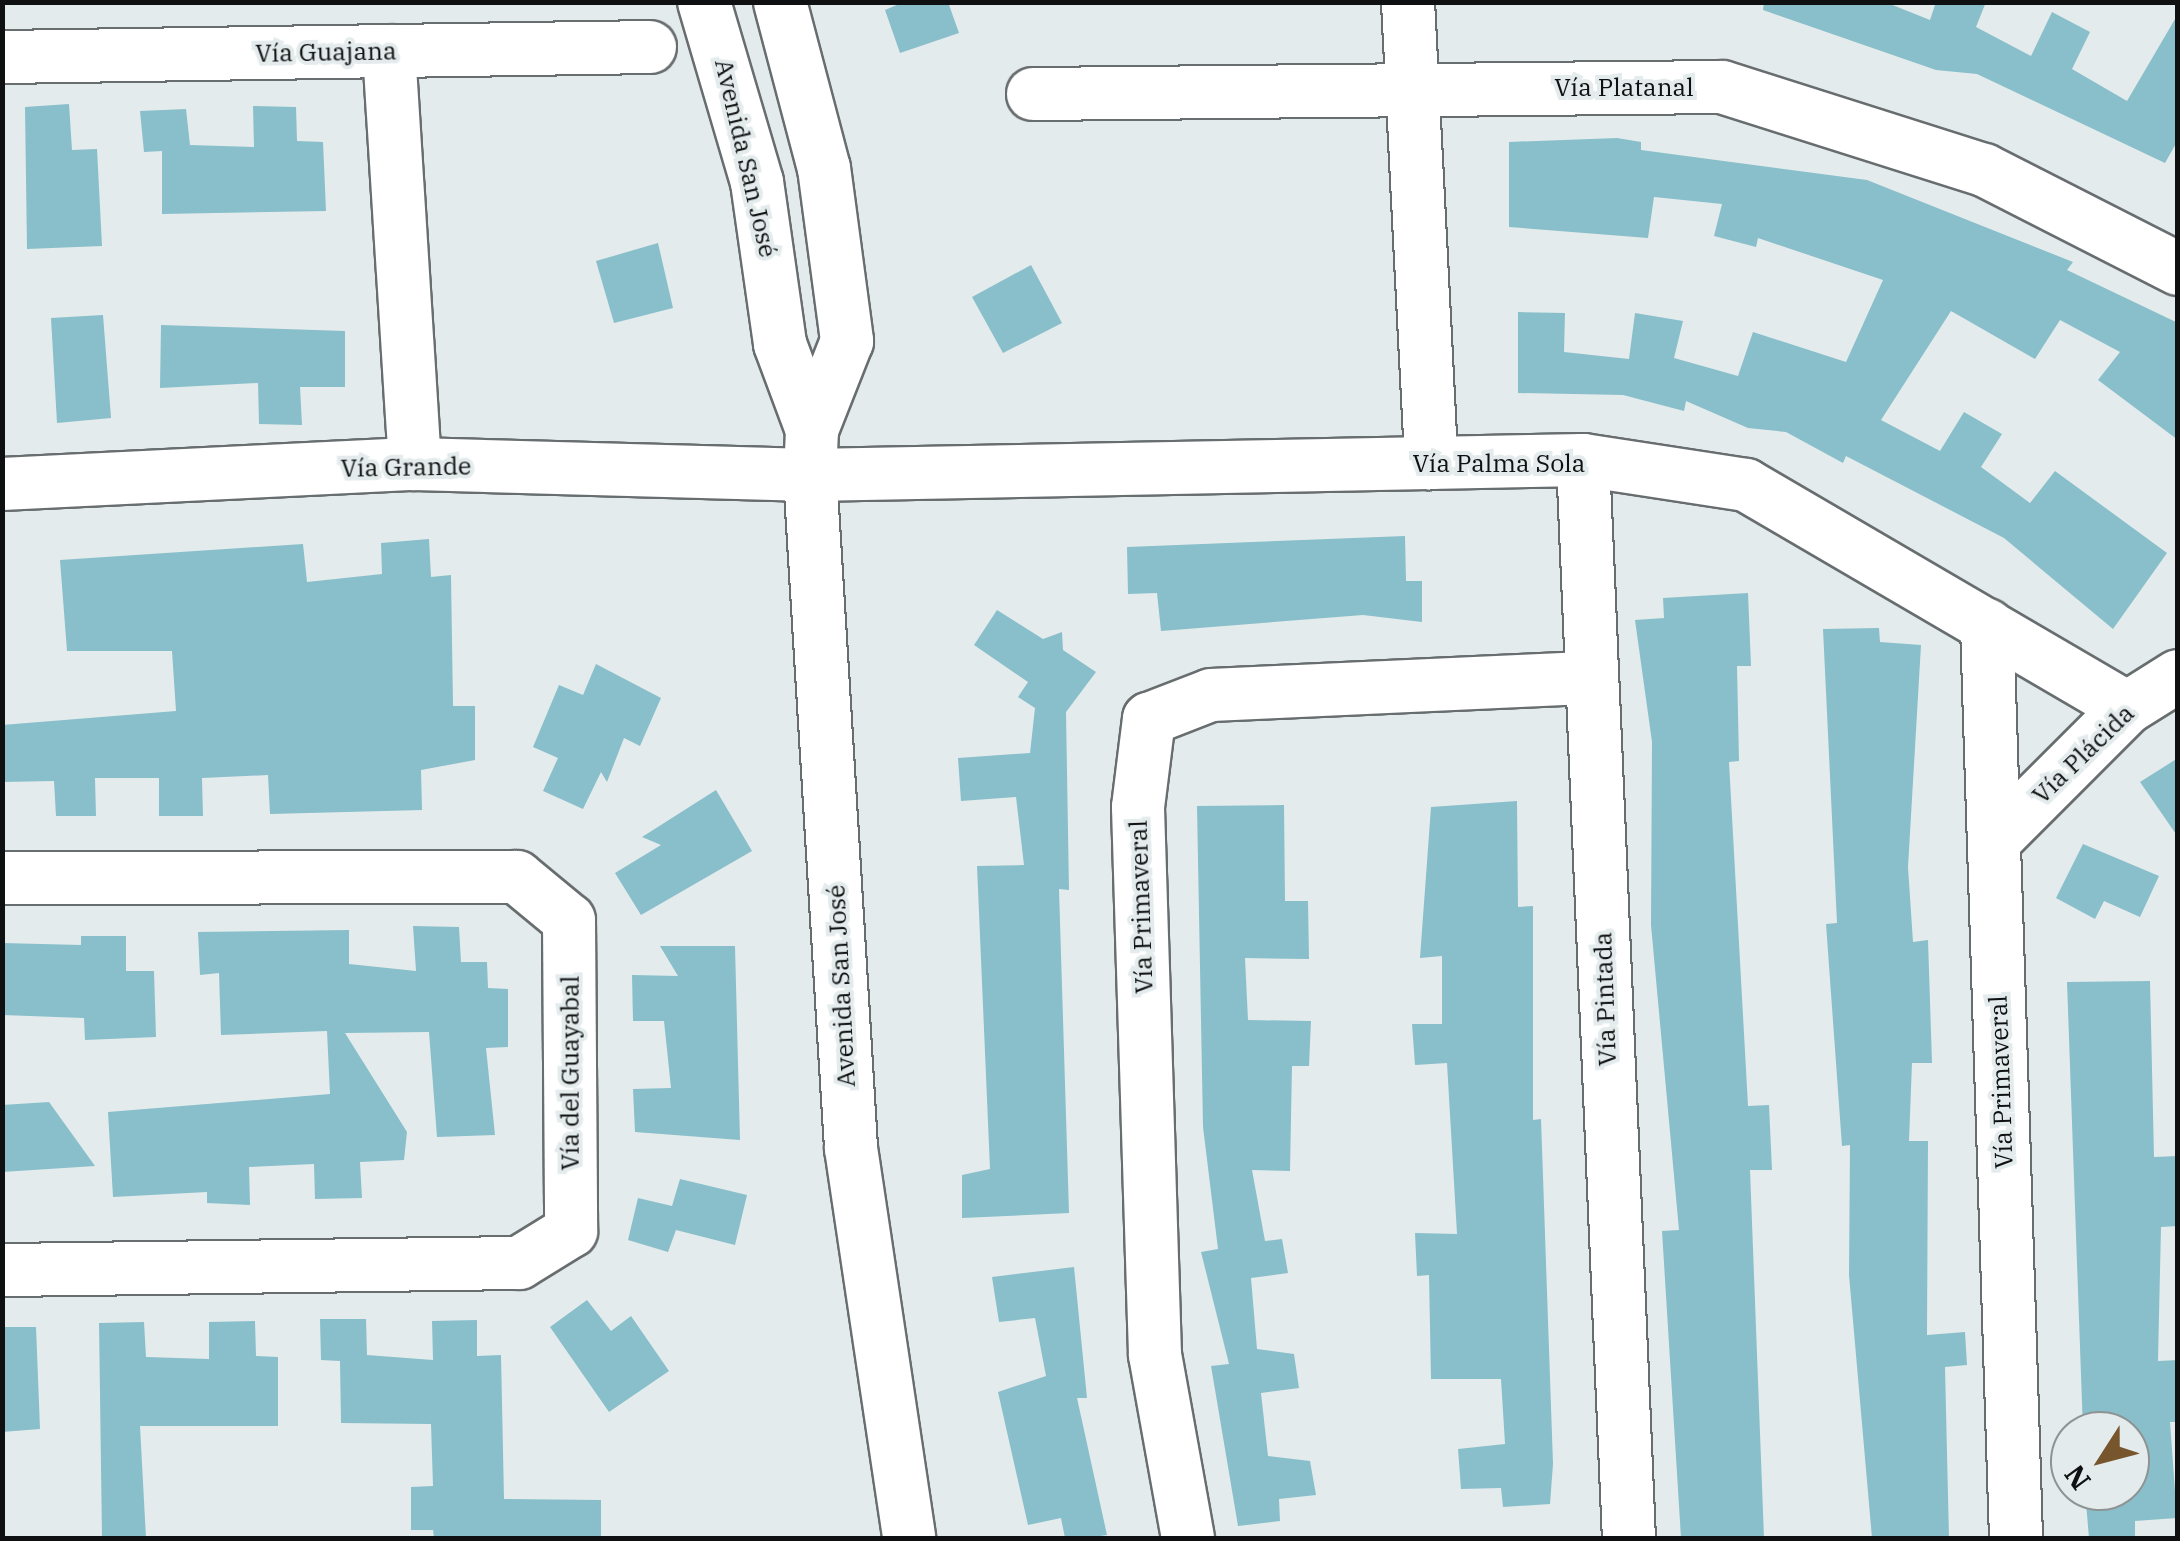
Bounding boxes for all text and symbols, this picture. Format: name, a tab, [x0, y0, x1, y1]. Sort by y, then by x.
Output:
street label: Vía Guajana	[255, 36, 397, 68]
street label: Avenida San José	[709, 56, 783, 260]
street label: Vía Platanal	[1554, 72, 1694, 102]
street label: Vía Palma Sola	[1412, 448, 1586, 478]
street label: Vía Grande	[340, 451, 472, 483]
street label: Vía Plácida	[2026, 698, 2140, 810]
street label: Vía Primaveral	[1123, 820, 1159, 994]
street label: Avenida San José	[821, 884, 861, 1088]
street label: Vía Pintada	[1588, 931, 1622, 1067]
street label: Vía del Guayabal	[555, 976, 585, 1170]
street label: Vía Primaveral	[1983, 995, 2019, 1169]
north arrow	[2050, 1411, 2150, 1511]
text: N	[2055, 1458, 2098, 1498]

